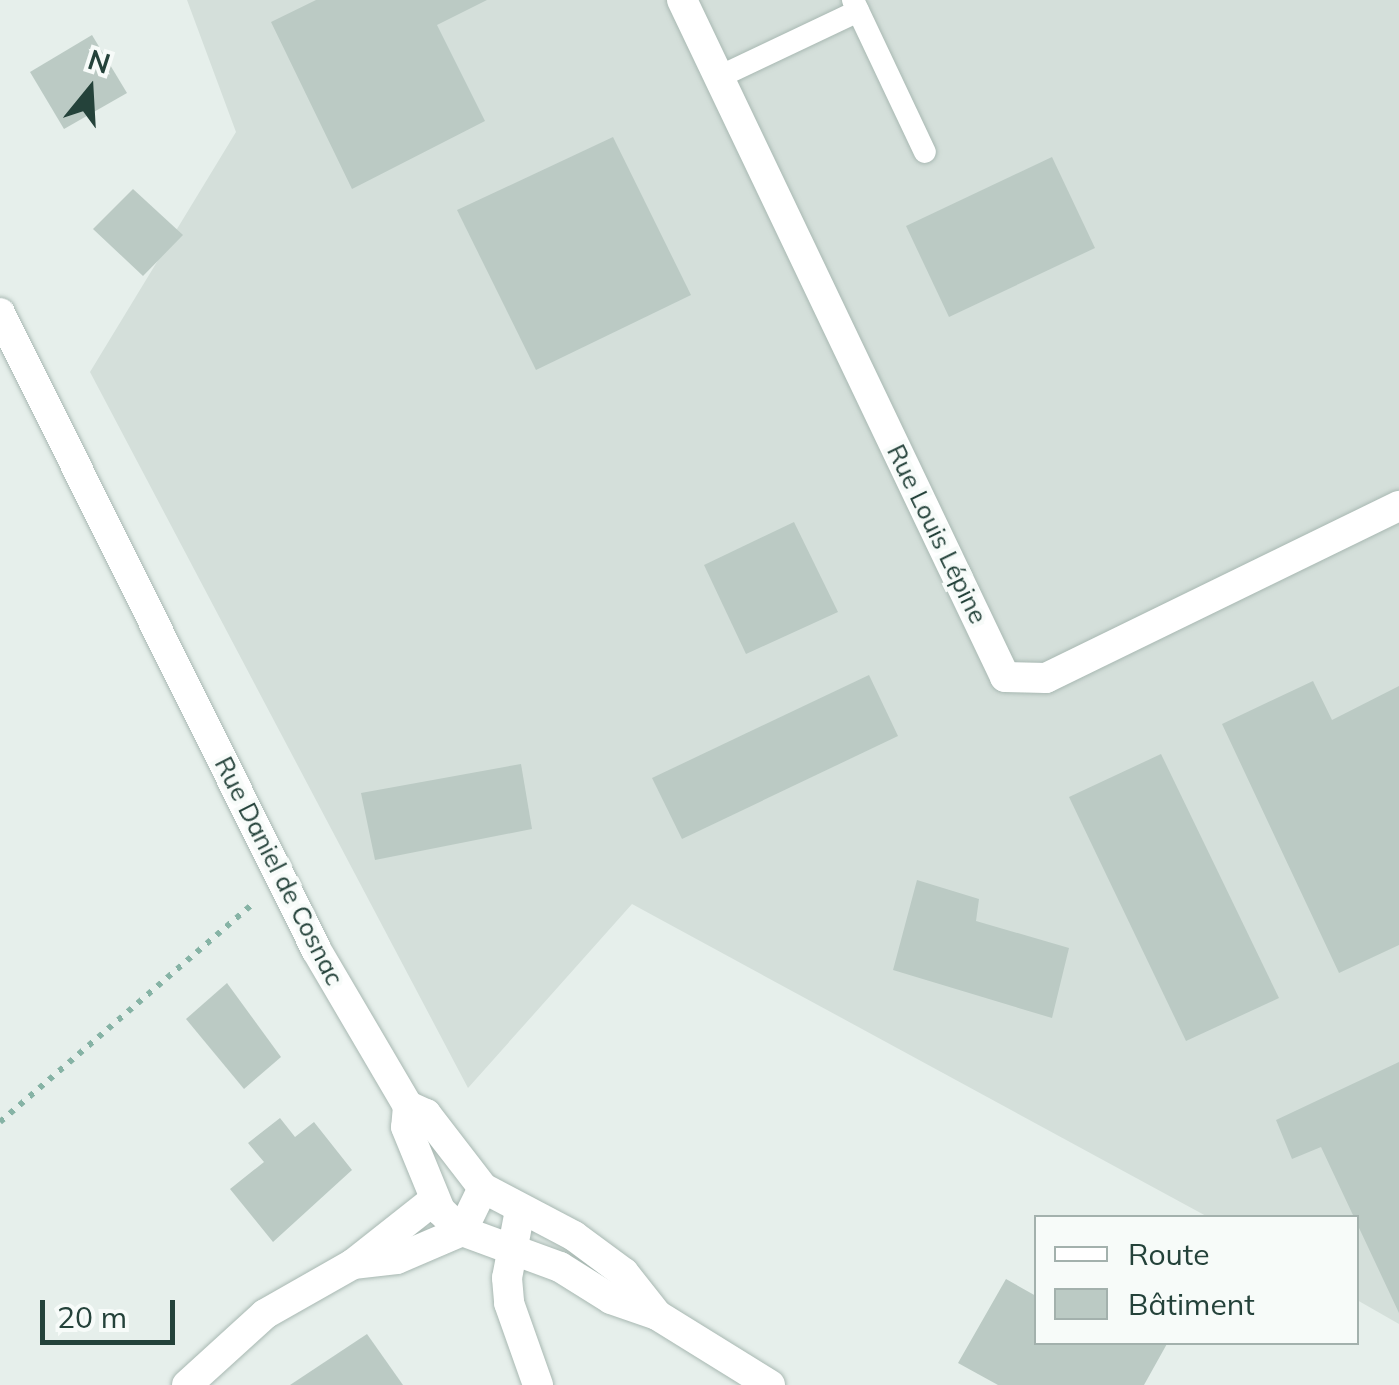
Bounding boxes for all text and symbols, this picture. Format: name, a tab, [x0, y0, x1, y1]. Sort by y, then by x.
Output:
north arrow	[40, 40, 140, 140]
text: N	[84, 41, 115, 81]
street label: Rue Louis Lépine	[881, 440, 993, 628]
street label: Rue Daniel de Cosnac	[208, 752, 350, 990]
legend	[1034, 1215, 1359, 1345]
text: Route	[1128, 1235, 1210, 1273]
scale bar	[45, 1280, 180, 1342]
text: Bâtiment	[1128, 1285, 1255, 1323]
text: 20 m	[57, 1298, 127, 1336]

